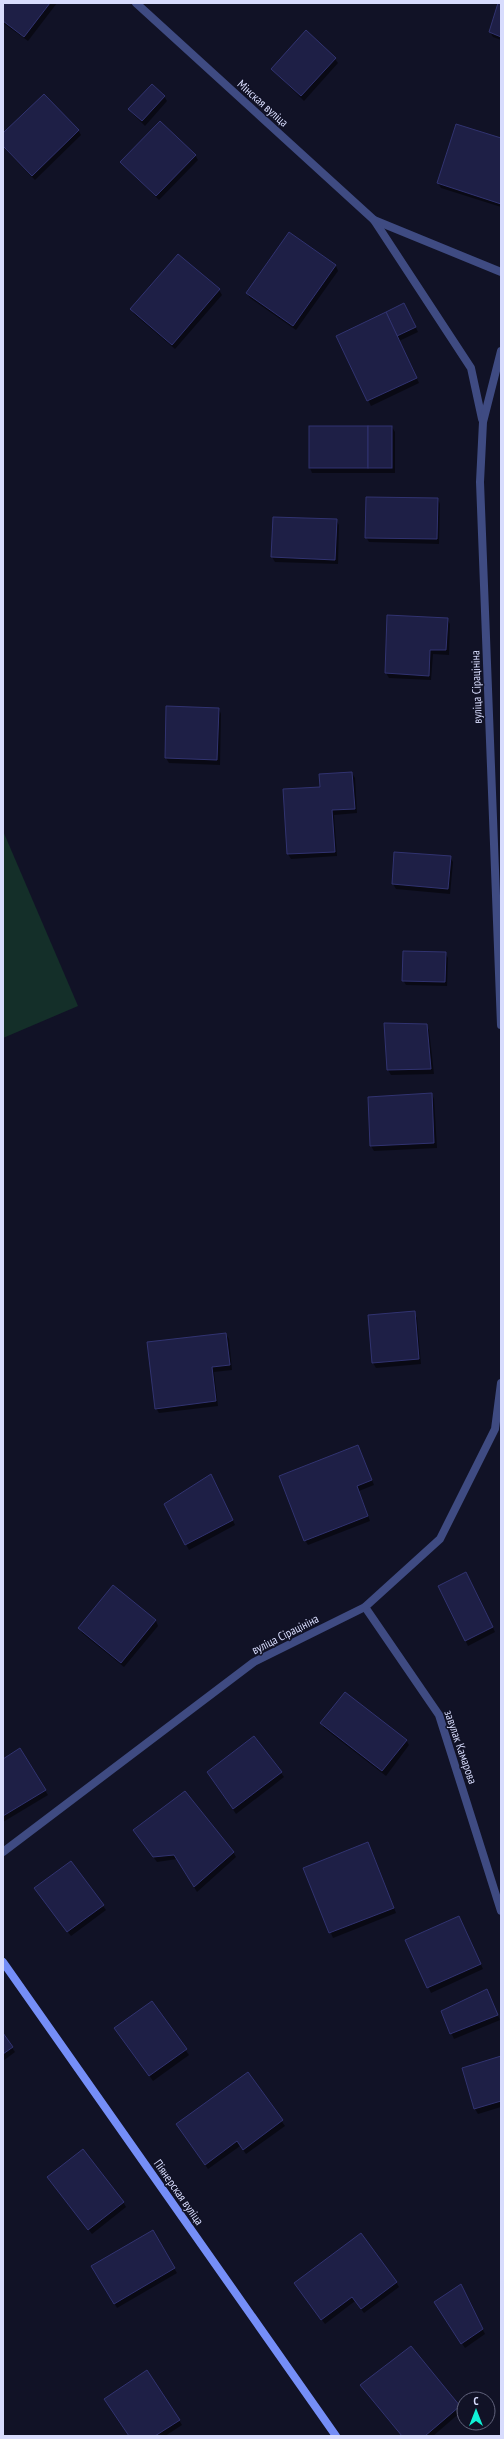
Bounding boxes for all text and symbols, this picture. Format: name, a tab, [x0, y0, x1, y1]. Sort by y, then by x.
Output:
street label: Мінская вуліца	[235, 76, 292, 130]
street label: вуліца Сірацініна	[467, 650, 485, 724]
street label: вуліца Сірацініна	[249, 1611, 321, 1657]
street label: завулак Камарова	[441, 1708, 481, 1786]
street label: Піянерская вуліца	[151, 2156, 207, 2228]
north arrow	[456, 2391, 496, 2431]
text: С	[473, 2394, 479, 2408]

